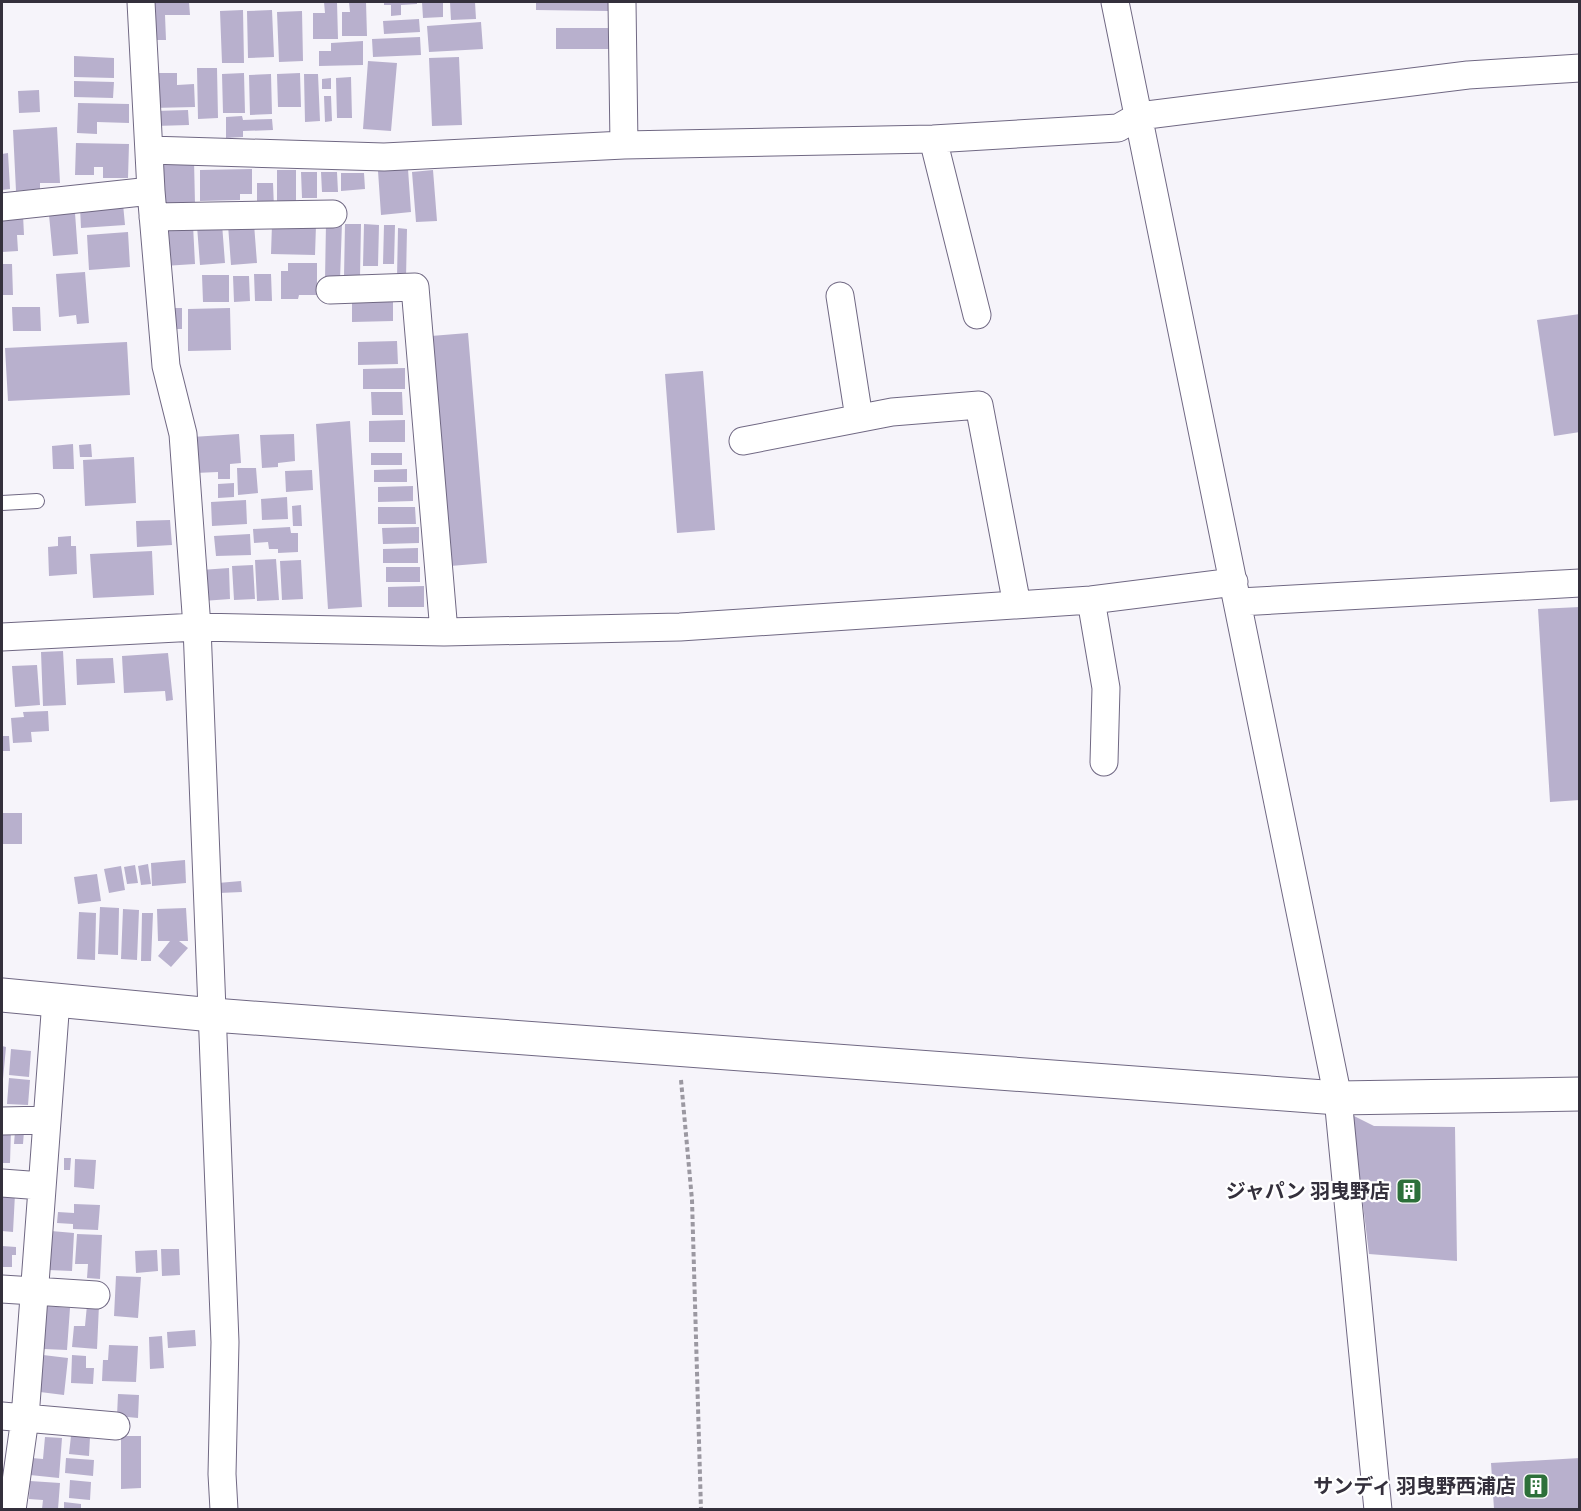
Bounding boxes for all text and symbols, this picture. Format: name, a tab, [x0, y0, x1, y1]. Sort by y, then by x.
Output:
building icon: ジャパン 羽曳野店	[1394, 1176, 1424, 1206]
place label: ジャパン 羽曳野店	[1226, 1177, 1390, 1205]
building icon: サンディ 羽曳野西浦店	[1521, 1471, 1551, 1501]
place label: サンディ 羽曳野西浦店	[1313, 1472, 1516, 1500]

